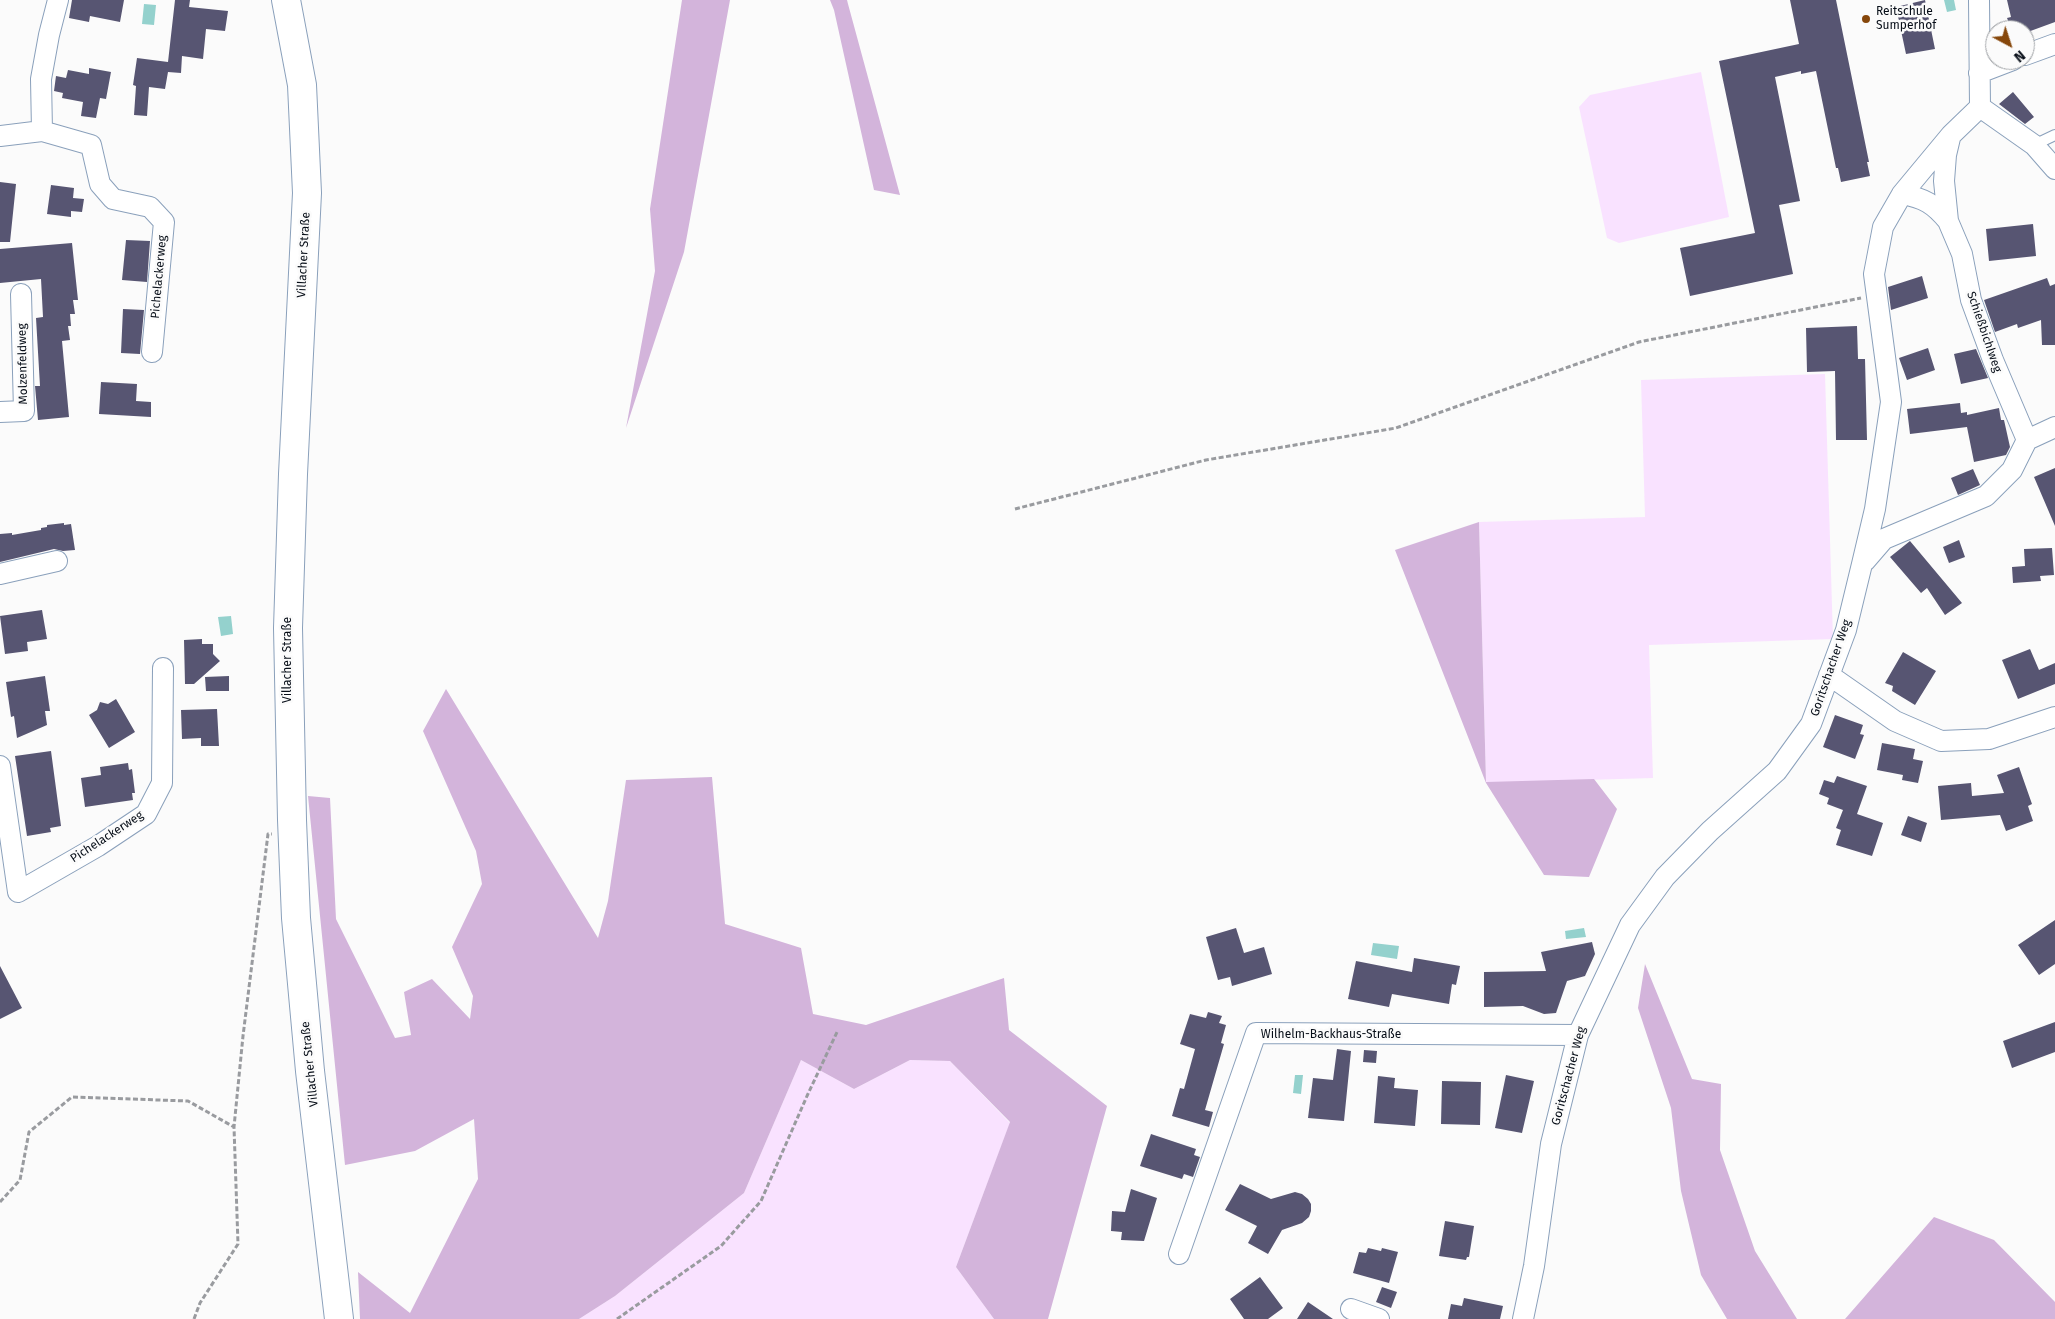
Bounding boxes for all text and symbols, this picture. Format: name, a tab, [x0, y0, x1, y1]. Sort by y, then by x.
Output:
place label: Reitschule Sumperhof	[1876, 5, 1936, 33]
marker: Reitschule Sumperhof	[1860, 13, 1872, 25]
north arrow	[1985, 20, 2035, 70]
text: N	[2010, 47, 2028, 66]
street label: Villacher Straße	[295, 212, 313, 298]
street label: Pichelackerweg	[148, 235, 170, 319]
street label: Schießbichlweg	[1963, 290, 2005, 374]
street label: Molzenfeldweg	[15, 323, 31, 405]
street label: Villacher Straße	[281, 617, 295, 703]
street label: Goritschacher Weg	[1808, 618, 1854, 718]
street label: Pichelackerweg	[68, 808, 146, 866]
street label: Villacher Straße	[298, 1021, 322, 1107]
street label: Goritschacher Weg	[1549, 1025, 1589, 1127]
street label: Wilhelm-Backhaus-Straße	[1261, 1028, 1401, 1042]

